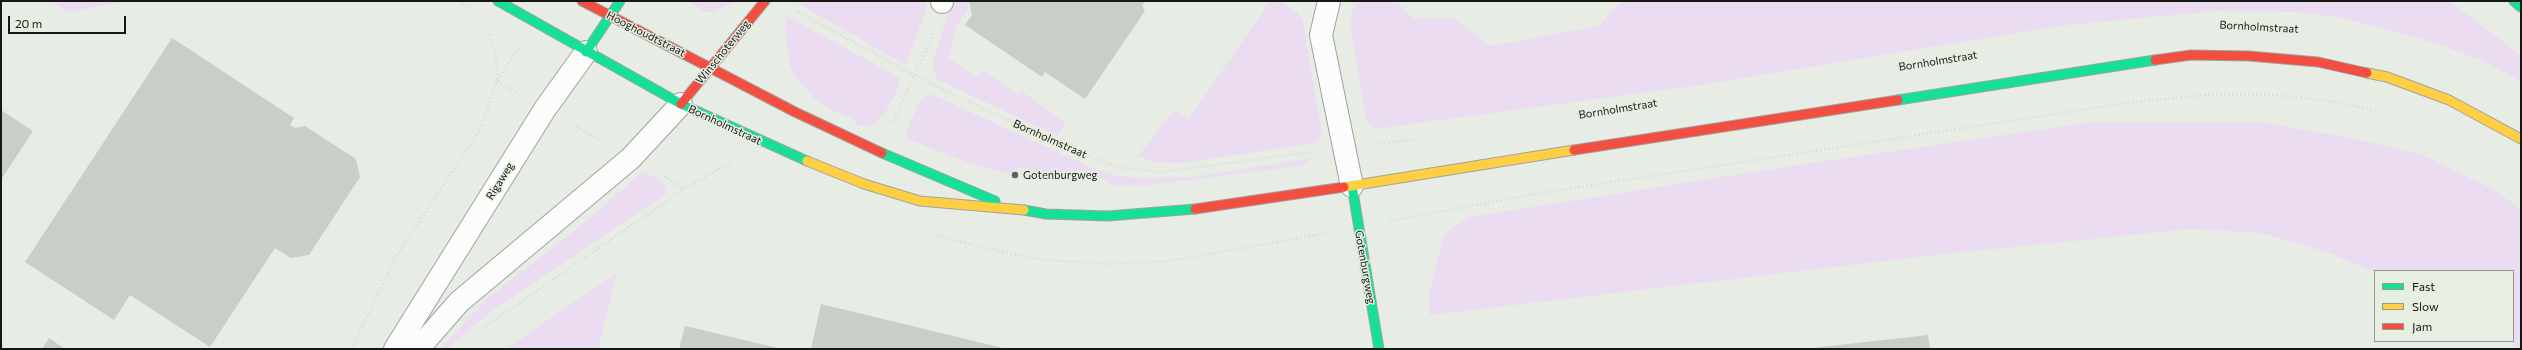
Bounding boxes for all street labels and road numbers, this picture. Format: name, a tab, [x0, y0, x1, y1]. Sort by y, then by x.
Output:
street label: Hooghoudtstraat	[604, 8, 688, 60]
street label: Winschoterweg	[693, 17, 753, 87]
street label: Bornholmstraat	[2219, 18, 2299, 36]
street label: Bornholmstraat	[1898, 48, 1978, 74]
street label: Bornholmstraat	[1578, 96, 1658, 122]
street label: Bornholmstraat	[686, 102, 764, 148]
street label: Bornholmstraat	[1011, 117, 1089, 161]
street label: Rigaweg	[483, 160, 517, 202]
street label: Gotenburgweg	[1352, 229, 1378, 305]

